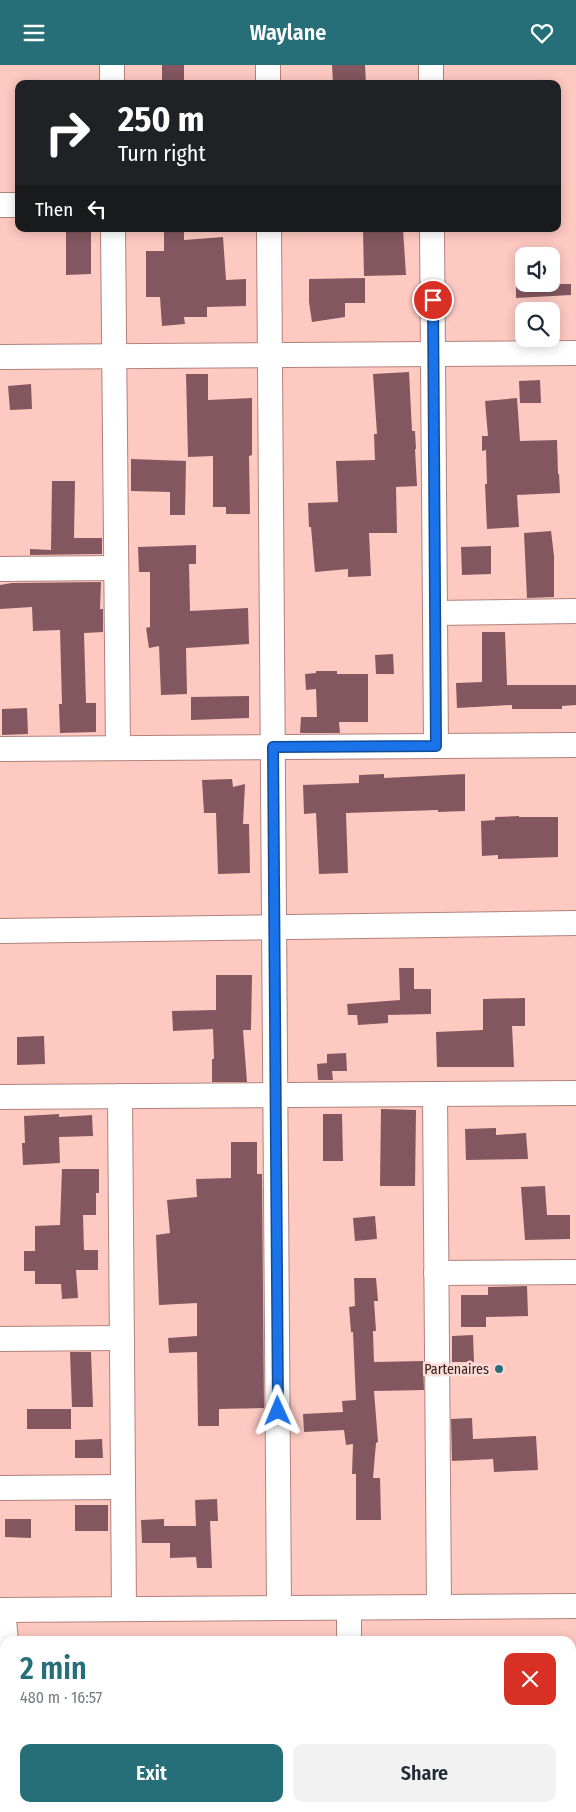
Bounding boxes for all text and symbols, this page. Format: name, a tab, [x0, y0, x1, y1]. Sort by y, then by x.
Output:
icon: menu	[20, 19, 48, 47]
text: Waylane	[250, 19, 326, 46]
icon: heart	[528, 19, 556, 47]
text: 250 m	[118, 98, 205, 140]
icon: right	[35, 100, 100, 165]
text: Turn right	[118, 140, 206, 167]
icon: left	[83, 195, 111, 223]
text: Then	[35, 198, 73, 221]
map controls	[515, 247, 560, 347]
button: sound	[515, 247, 560, 292]
pin	[412, 279, 454, 321]
icon: arrive	[419, 286, 447, 314]
button: search	[515, 302, 560, 347]
place label: Partenaires	[424, 1361, 489, 1378]
marker: Partenaires	[493, 1363, 505, 1375]
position arrow	[251, 1384, 303, 1436]
text: 2 min	[20, 1651, 87, 1687]
button: close	[504, 1653, 556, 1705]
text: 480 m · 16:57	[20, 1688, 102, 1707]
button: Exit	[20, 1744, 283, 1802]
button: Share	[293, 1744, 556, 1802]

